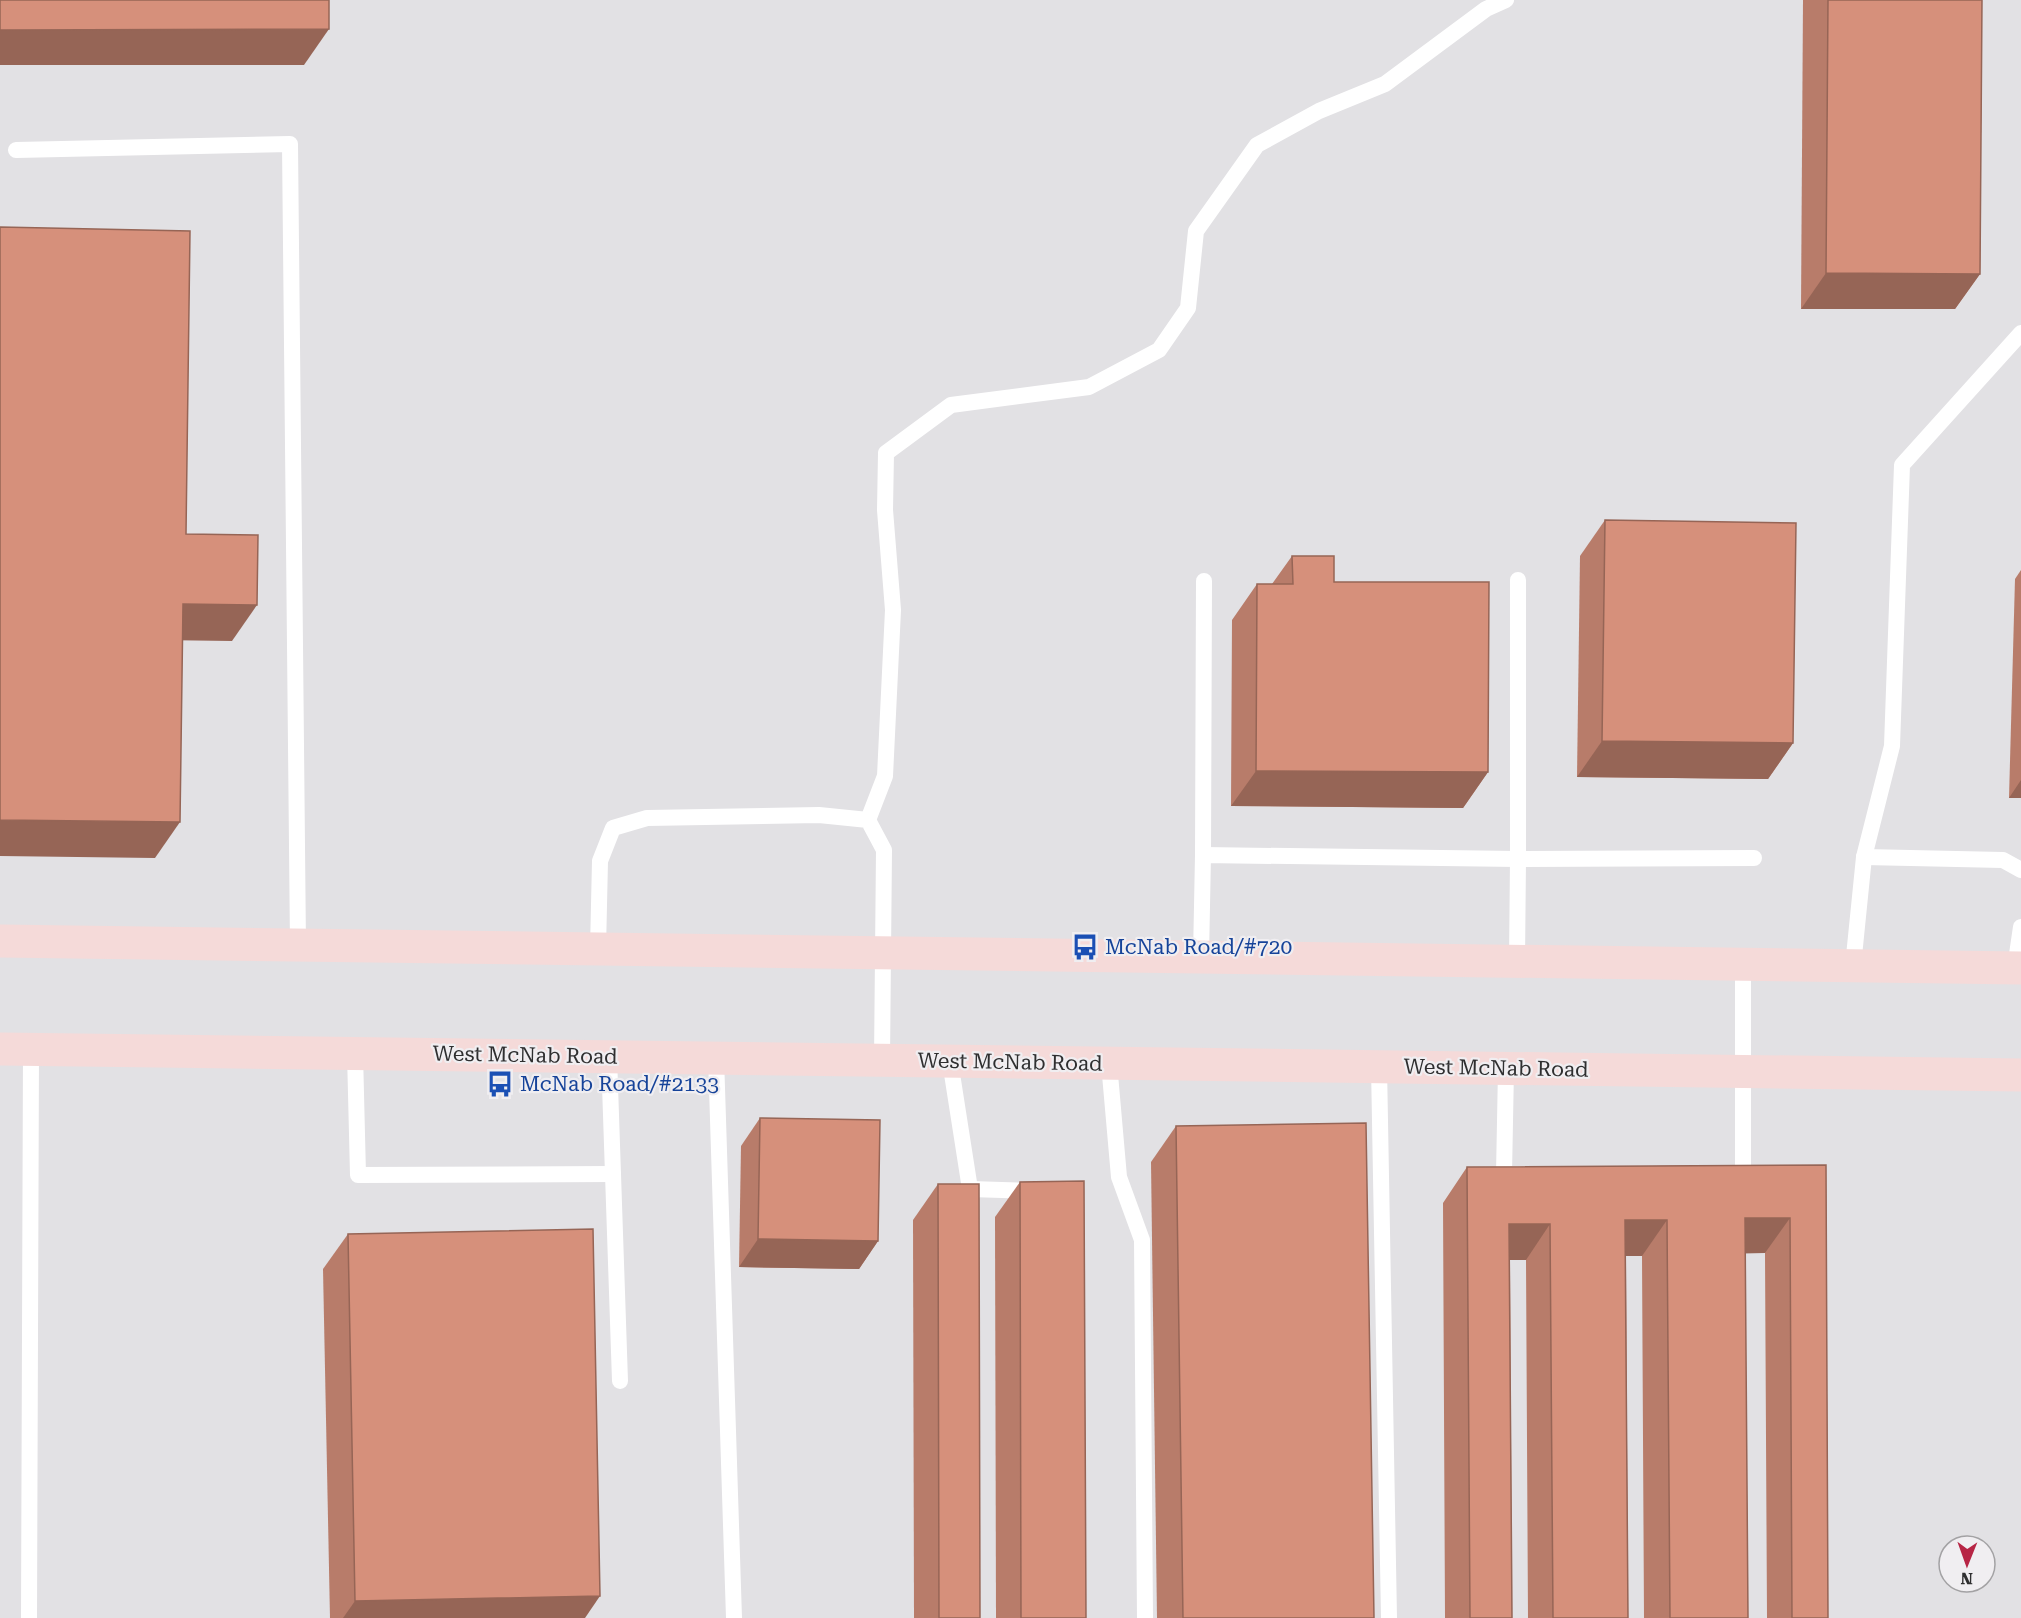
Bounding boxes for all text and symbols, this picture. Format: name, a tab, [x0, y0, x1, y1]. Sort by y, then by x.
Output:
bus stop icon: McNab Road/#720	[1070, 932, 1100, 962]
place label: McNab Road/#720	[1105, 935, 1292, 959]
street label: West McNab Road	[432, 1041, 618, 1069]
street label: West McNab Road	[917, 1048, 1103, 1076]
street label: West McNab Road	[1403, 1054, 1589, 1082]
bus stop icon: McNab Road/#2133	[485, 1069, 515, 1099]
place label: McNab Road/#2133	[520, 1072, 719, 1096]
north arrow	[1937, 1534, 1997, 1594]
text: N	[1960, 1569, 1973, 1588]

